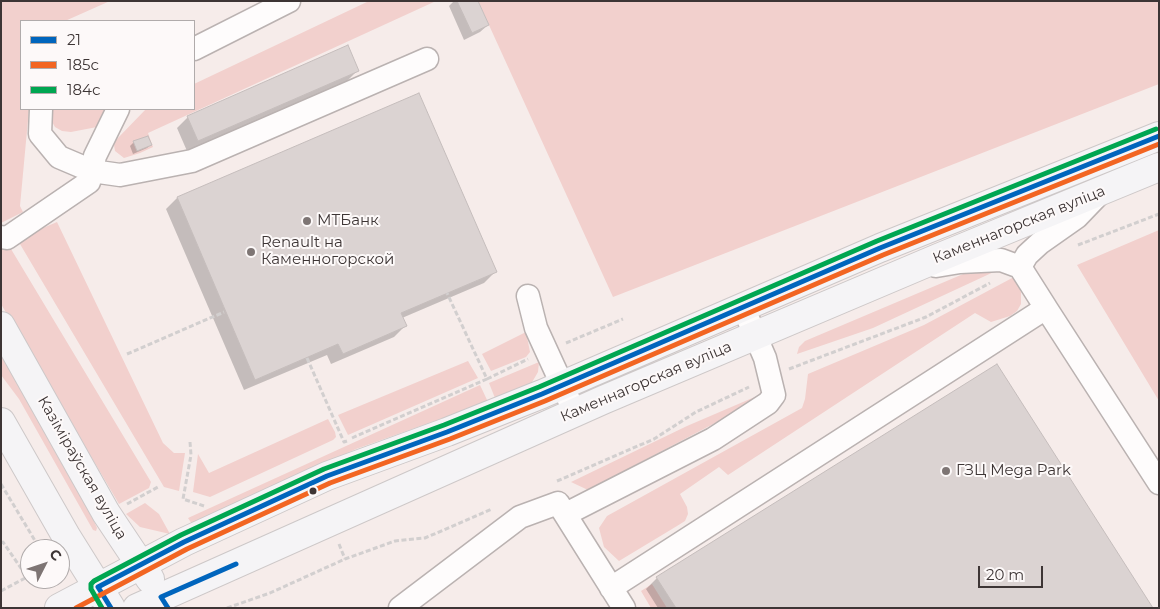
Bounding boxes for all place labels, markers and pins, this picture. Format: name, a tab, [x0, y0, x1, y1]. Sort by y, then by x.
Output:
place label: МТБанк	[317, 212, 379, 230]
marker: МТБанк	[301, 215, 313, 227]
place label: Renault на Каменногорской	[261, 234, 394, 269]
marker: Renault на Каменногорской	[245, 246, 257, 258]
place label: ГЗЦ Mega Park	[956, 462, 1071, 480]
marker: ГЗЦ Mega Park	[940, 465, 952, 477]
unlabelled marker	[308, 486, 318, 496]

